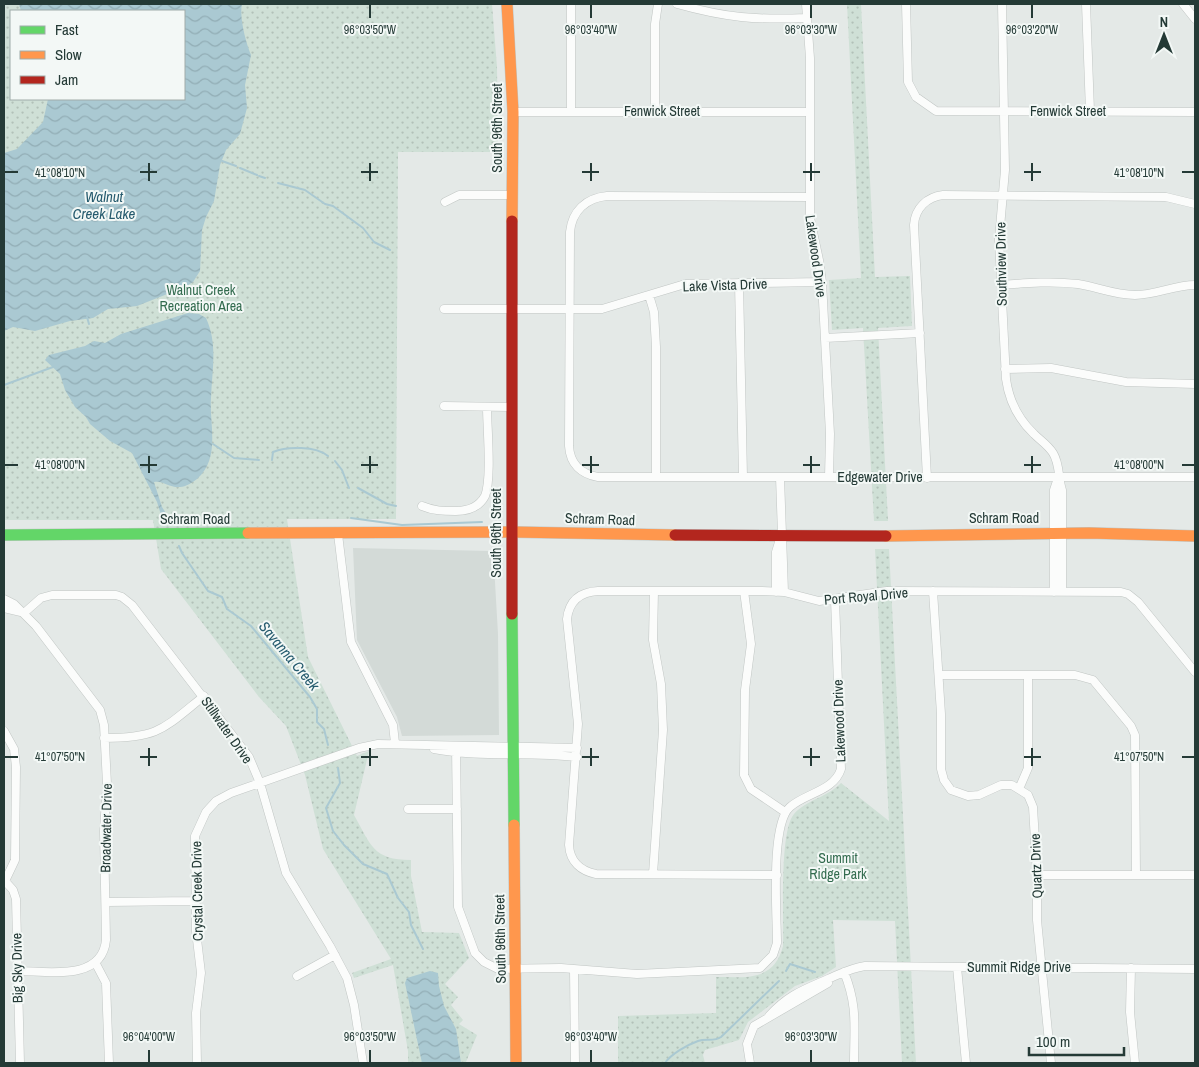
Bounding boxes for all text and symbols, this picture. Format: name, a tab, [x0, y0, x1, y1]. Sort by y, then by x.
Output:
legend	[10, 10, 185, 100]
north arrow	[1139, 10, 1189, 60]
text: N	[1160, 13, 1168, 31]
text: Fast	[55, 19, 79, 40]
text: 96°03'50"W	[344, 22, 397, 38]
text: 96°03'40"W	[565, 22, 618, 38]
text: 96°03'30"W	[785, 22, 838, 38]
text: 96°03'20"W	[1006, 22, 1059, 38]
text: Slow	[55, 44, 82, 65]
text: Jam	[55, 69, 78, 90]
street label: South 96th Street	[488, 83, 506, 173]
street label: Fenwick Street	[624, 102, 700, 120]
street label: Fenwick Street	[1030, 102, 1106, 120]
text: 41°08'10"N	[35, 165, 85, 181]
text: 41°08'10"N	[1114, 165, 1164, 181]
water label: Walnut Creek Lake	[73, 186, 136, 224]
street label: Lakewood Drive	[801, 214, 831, 298]
street label: Southview Drive	[991, 222, 1011, 306]
street label: Lake Vista Drive	[682, 275, 768, 295]
park label: Walnut Creek Recreation Area	[160, 281, 243, 315]
text: 41°08'00"N	[35, 457, 85, 473]
text: 41°08'00"N	[1114, 457, 1164, 473]
street label: Edgewater Drive	[837, 468, 923, 486]
street label: South 96th Street	[487, 488, 505, 578]
street label: Schram Road	[565, 509, 635, 529]
street label: Schram Road	[969, 509, 1039, 527]
street label: Schram Road	[160, 510, 230, 528]
street label: Port Royal Drive	[823, 583, 909, 609]
water label: Savanna Creek	[254, 616, 325, 696]
street label: Lakewood Drive	[829, 679, 849, 763]
street label: Stillwater Drive	[197, 693, 257, 767]
text: 41°07'50"N	[35, 749, 85, 765]
text: 41°07'50"N	[1114, 749, 1164, 765]
street label: Broadwater Drive	[96, 783, 116, 873]
street label: Quartz Drive	[1026, 833, 1046, 899]
street label: Crystal Creek Drive	[187, 841, 207, 941]
park label: Summit Ridge Park	[809, 849, 867, 883]
street label: South 96th Street	[490, 894, 510, 984]
street label: Big Sky Drive	[7, 933, 27, 1003]
street label: Summit Ridge Drive	[967, 958, 1071, 976]
scale bar	[1029, 1024, 1124, 1056]
text: 96°04'00"W	[123, 1029, 176, 1045]
text: 96°03'50"W	[344, 1029, 397, 1045]
text: 96°03'40"W	[565, 1029, 618, 1045]
text: 96°03'30"W	[785, 1029, 838, 1045]
text: 100 m	[1036, 1031, 1070, 1052]

